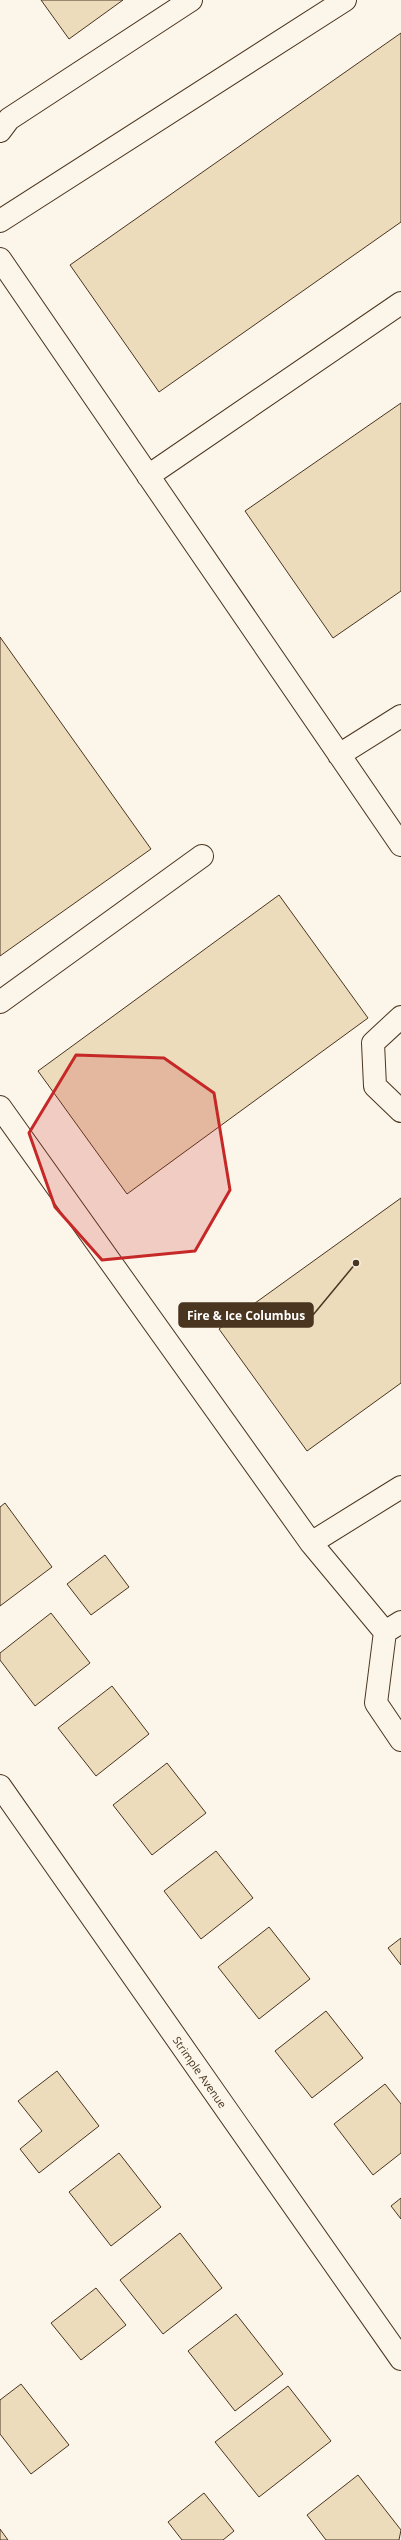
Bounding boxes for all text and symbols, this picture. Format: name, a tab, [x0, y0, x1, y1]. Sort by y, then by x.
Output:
callout: Fire & Ice Columbus	[179, 1303, 313, 1327]
text: Fire & Ice Columbus	[187, 1307, 305, 1324]
street label: Strimple Avenue	[170, 2033, 230, 2111]

